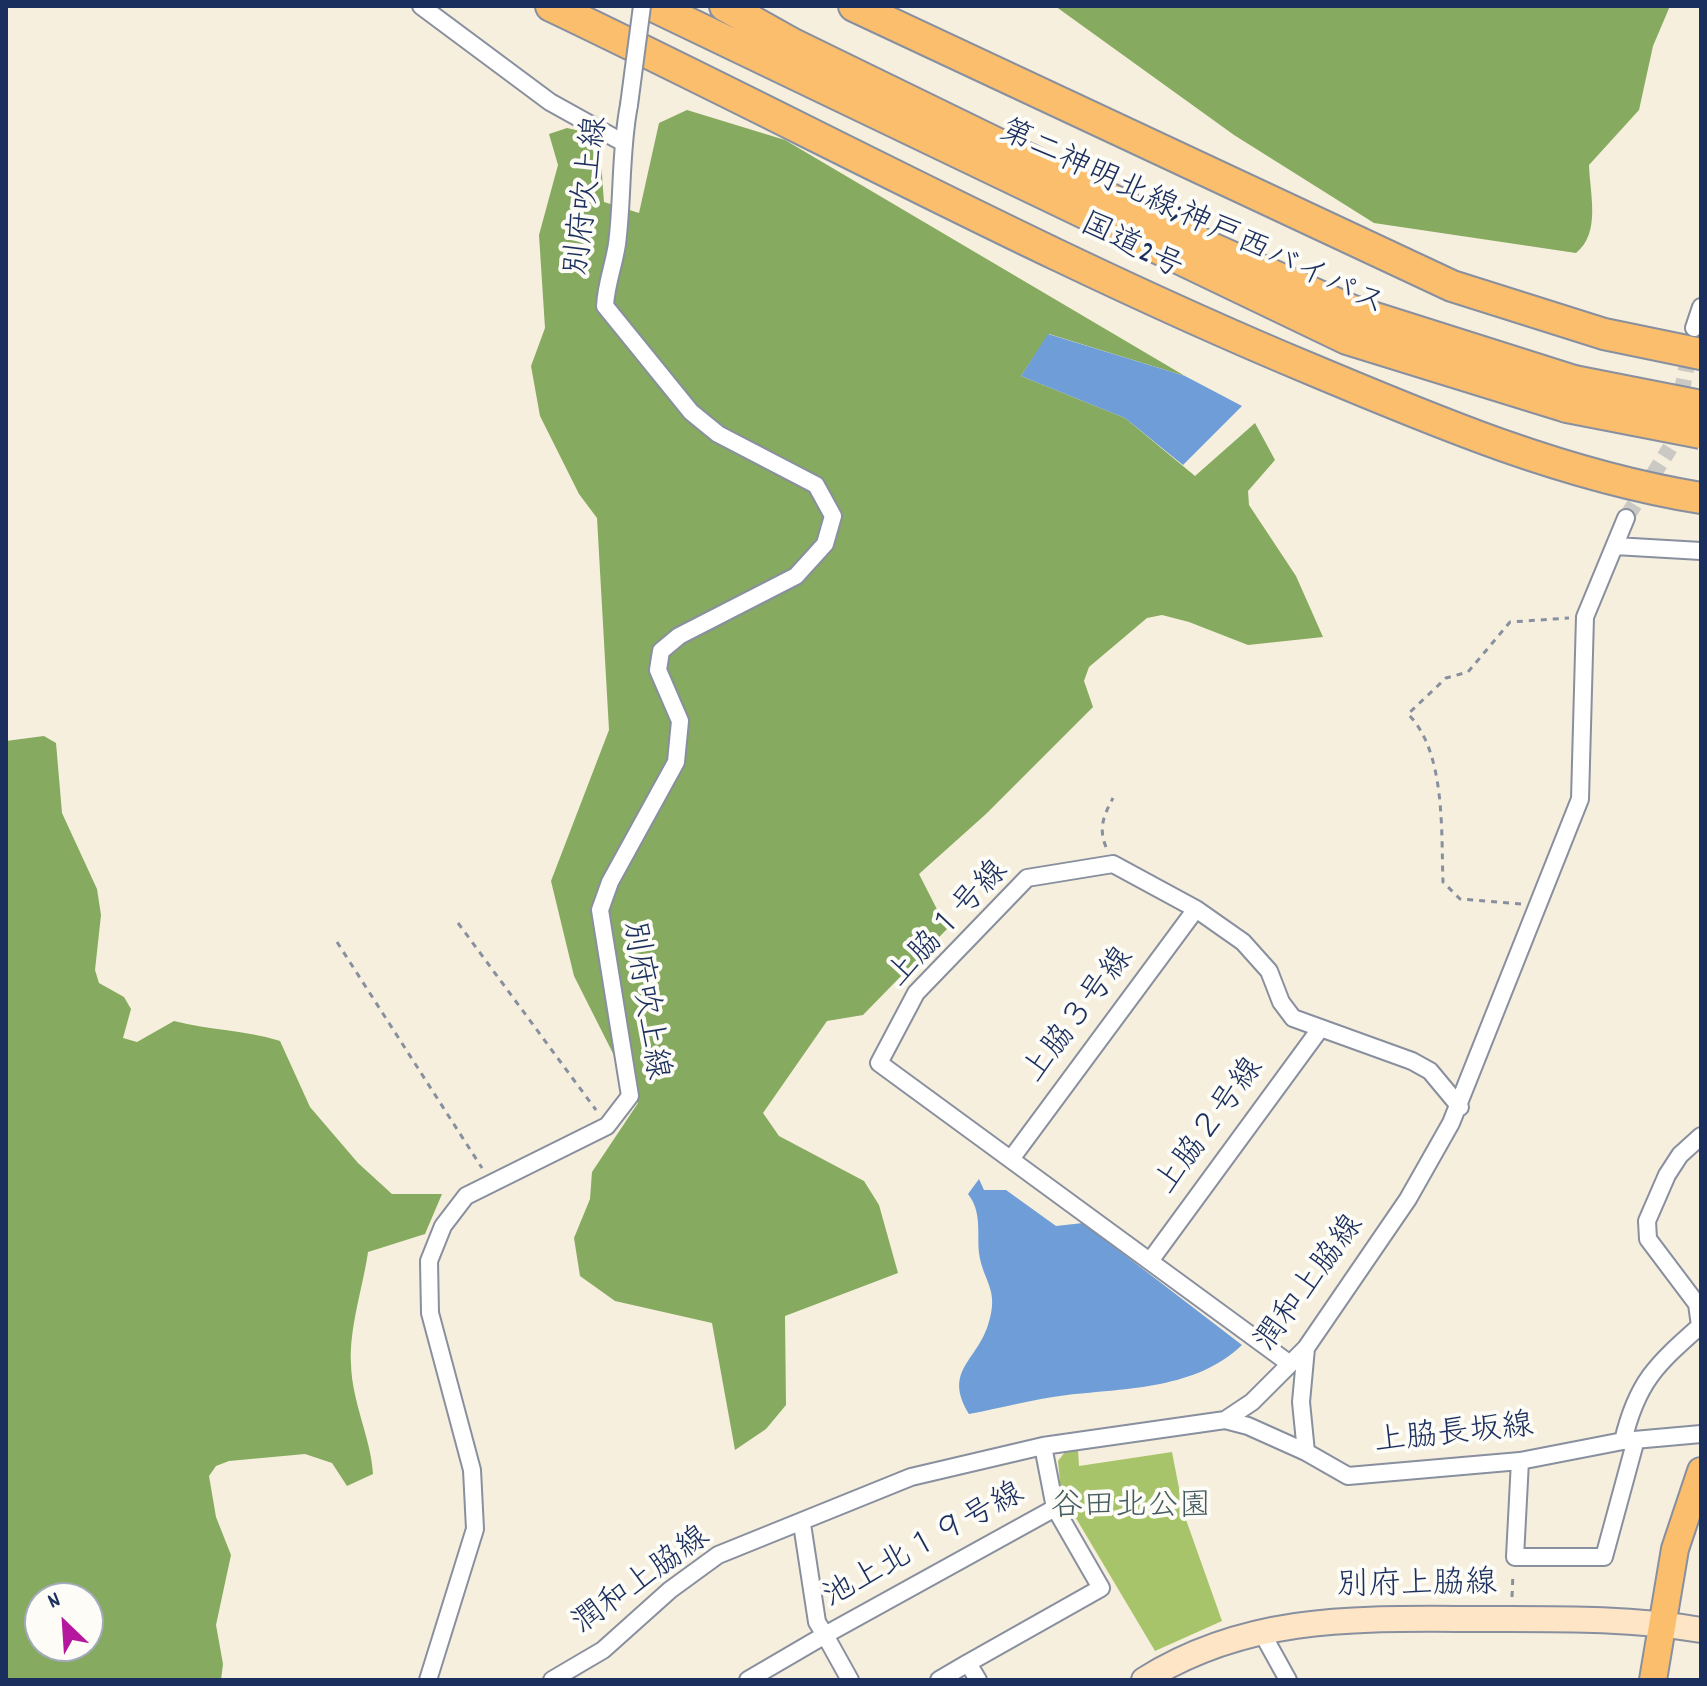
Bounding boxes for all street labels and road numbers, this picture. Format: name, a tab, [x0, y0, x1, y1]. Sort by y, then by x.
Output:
street label: 別府吹上線	[561, 114, 619, 278]
street label: 第二神明北線;神戸西バイパス	[992, 115, 1390, 327]
street label: 国道2号	[1072, 208, 1188, 290]
street label: 上脇１号線	[881, 854, 1019, 998]
street label: 別府吹上線	[611, 919, 673, 1083]
street label: 上脇３号線	[1018, 942, 1144, 1092]
street label: 上脇２号線	[1149, 1052, 1275, 1204]
street label: 潤和上脇線	[1249, 1209, 1375, 1361]
street label: 上脇長坂線	[1372, 1410, 1536, 1464]
street label: 池上北１９号線	[818, 1477, 1032, 1619]
street label: 潤和上脇線	[567, 1520, 719, 1646]
street label: 別府上脇線	[1337, 1567, 1497, 1609]

